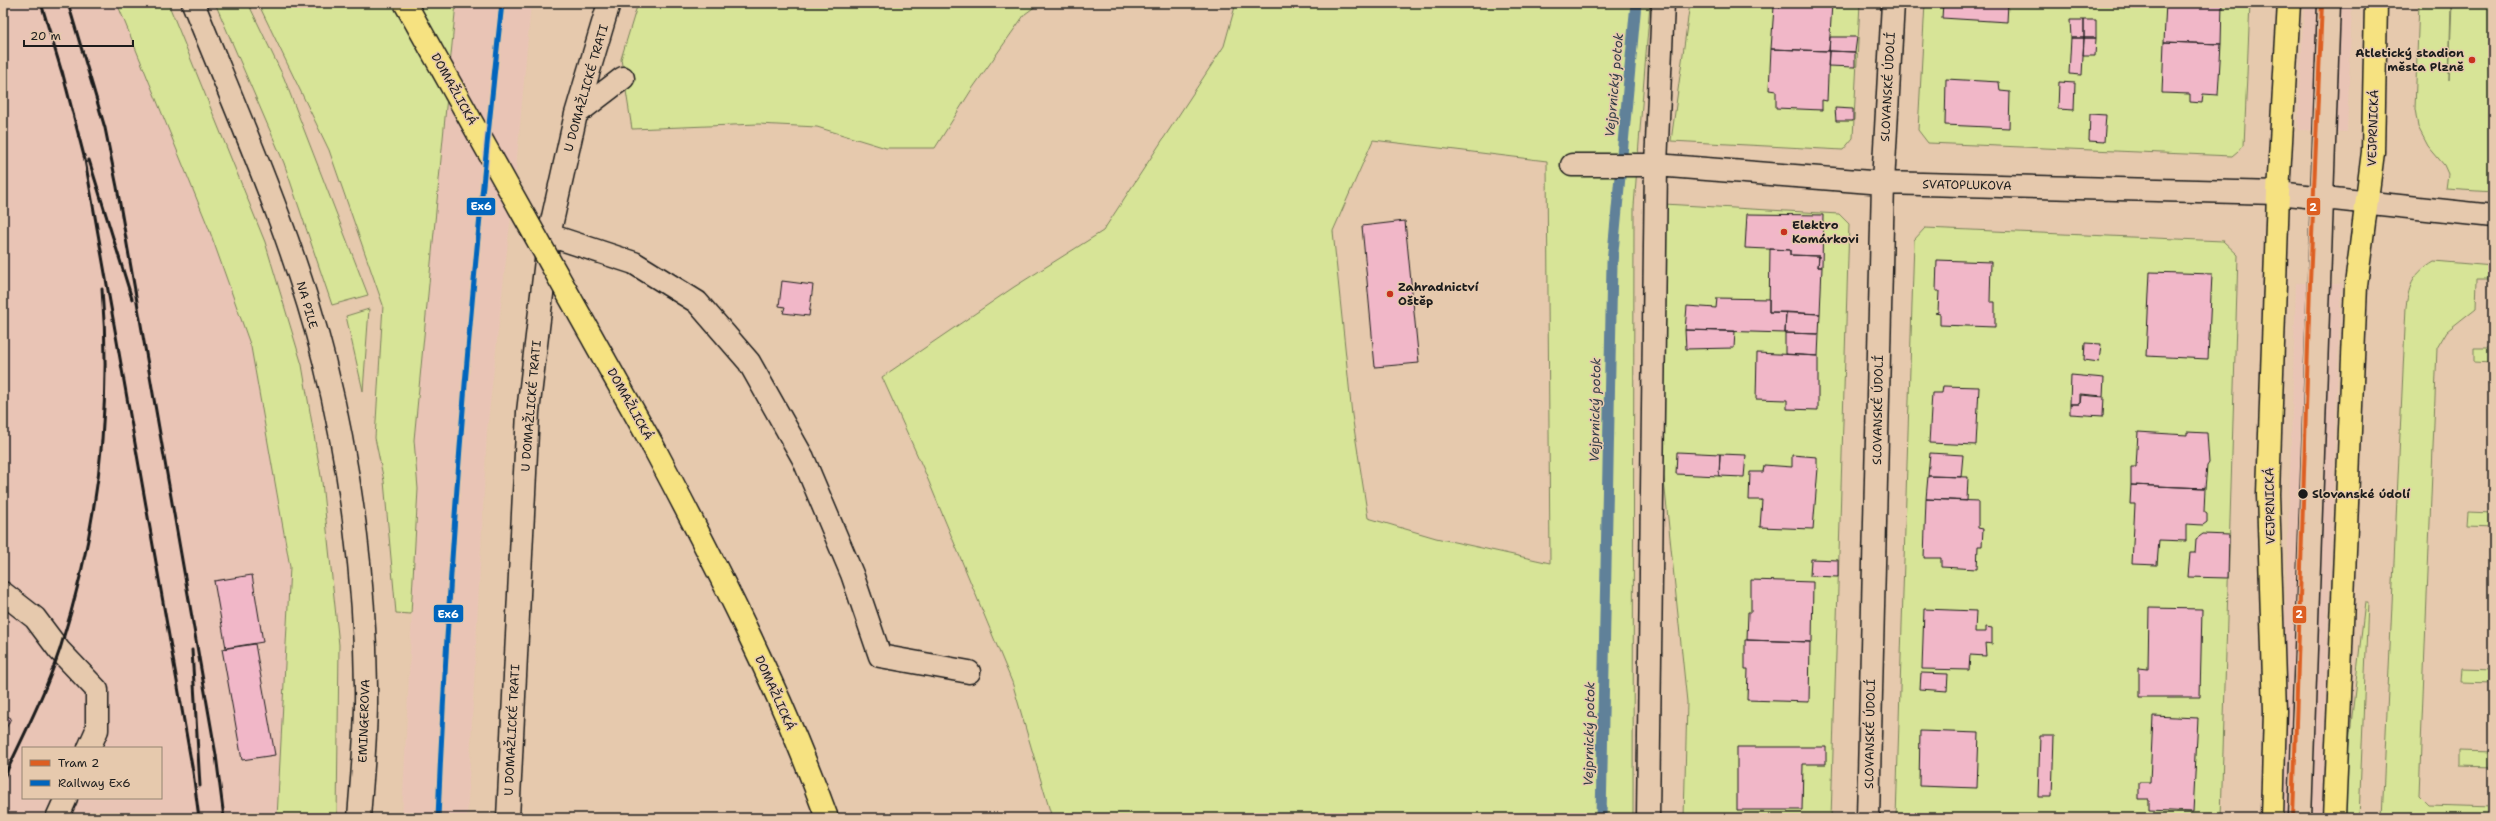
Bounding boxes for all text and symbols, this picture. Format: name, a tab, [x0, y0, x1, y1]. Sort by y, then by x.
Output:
scale bar	[24, 22, 133, 48]
street label: U DOMAŽLICKÉ TRATI	[560, 22, 612, 153]
text: 20 m	[30, 28, 61, 44]
street label: SLOVANSKÉ ÚDOLÍ	[1877, 31, 1899, 142]
water label: Vejprnický potok	[1601, 32, 1627, 138]
place label: Atletický stadion města Plzně	[2355, 45, 2464, 75]
street label: DOMAŽLICKÁ	[428, 50, 481, 128]
marker: Atletický stadion města Plzně	[2467, 55, 2477, 65]
street label: VEJPRNICKÁ	[2364, 89, 2382, 167]
street label: SVATOPLUKOVA	[1922, 176, 2012, 194]
line badge: Ex6	[466, 197, 496, 216]
line badge: 2	[2306, 197, 2321, 216]
text: Ex6	[470, 199, 492, 214]
text: 2	[2309, 200, 2317, 215]
place label: Elektro Komárkovi	[1792, 217, 1859, 247]
marker: Elektro Komárkovi	[1779, 227, 1789, 237]
street label: NA PILE	[293, 279, 321, 331]
place label: Zahradnictví Oštěp	[1398, 279, 1479, 309]
marker: Zahradnictví Oštěp	[1385, 289, 1395, 299]
street label: U DOMAŽLICKÉ TRATI	[517, 339, 545, 472]
street label: SLOVANSKÉ ÚDOLÍ	[1869, 355, 1887, 465]
water label: Vejprnický potok	[1586, 357, 1604, 462]
street label: DOMAŽLICKÁ	[604, 365, 657, 443]
street label: VEJPRNICKÁ	[2261, 467, 2279, 545]
place label: Slovanské údolí	[2312, 486, 2410, 502]
marker: Slovanské údolí	[2296, 487, 2310, 501]
line badge: Ex6	[433, 604, 464, 623]
line badge: 2	[2292, 605, 2307, 624]
text: Ex6	[437, 607, 459, 622]
text: 2	[2295, 607, 2303, 622]
street label: DOMAŽLICKÁ	[751, 653, 799, 733]
street label: U DOMAŽLICKÉ TRATI	[501, 663, 523, 796]
street label: EMINGEROVA	[355, 679, 373, 763]
street label: SLOVANSKÉ ÚDOLÍ	[1861, 679, 1879, 789]
water label: Vejprnický potok	[1580, 681, 1598, 786]
legend	[22, 747, 162, 799]
text: Tram 2	[58, 755, 100, 771]
text: Railway Ex6	[58, 775, 131, 791]

